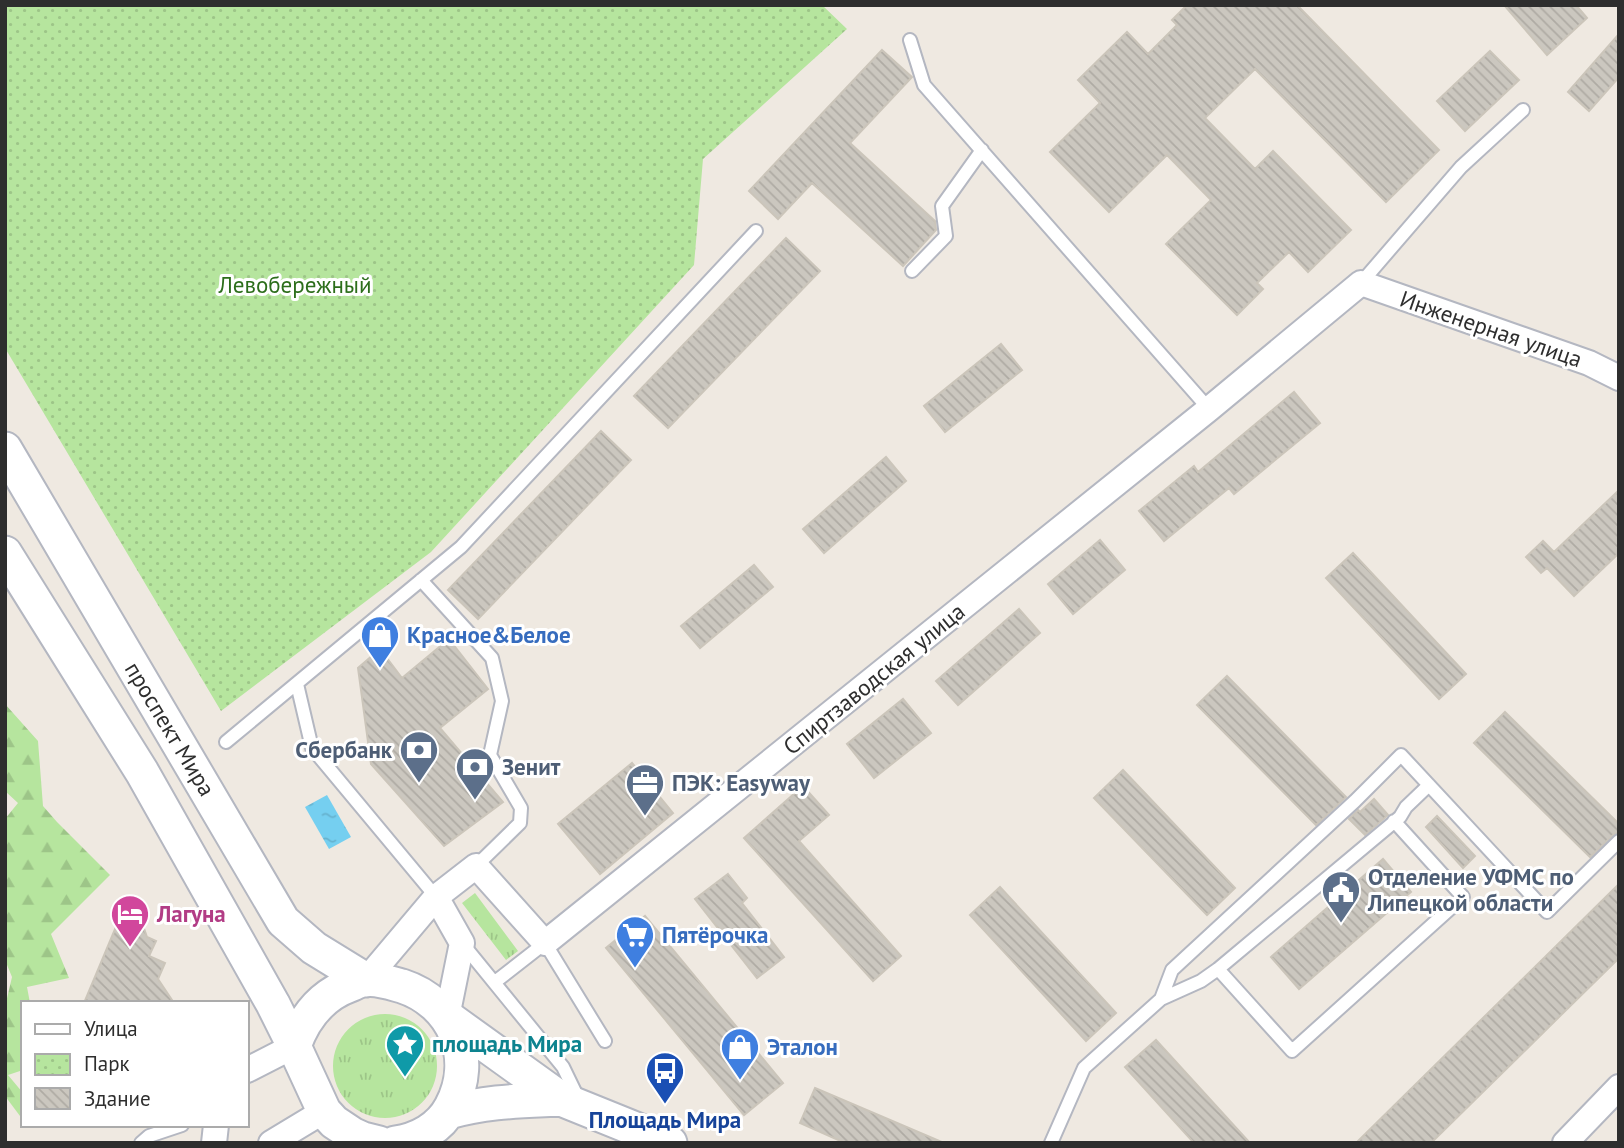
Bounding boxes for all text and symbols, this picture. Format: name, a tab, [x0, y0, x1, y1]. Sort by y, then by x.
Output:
park label: Левобережный	[217, 270, 372, 299]
street label: Инженерная улица	[1396, 284, 1586, 373]
street label: Спиртзаводская улица	[777, 596, 970, 761]
shop icon: Красное&Белое	[359, 614, 401, 669]
place label: Красное&Белое	[407, 620, 571, 649]
street label: проспект Мира	[119, 656, 222, 801]
bank icon: Сбербанк	[398, 729, 440, 784]
place label: Сбербанк	[295, 735, 393, 764]
bank icon: Зенит	[454, 746, 496, 801]
place label: Зенит	[502, 752, 561, 781]
office icon: ПЭК: Easyway	[624, 762, 666, 817]
place label: ПЭК: Easyway	[672, 768, 811, 797]
place label: Отделение УФМС по Липецкой области	[1367, 862, 1574, 917]
public building icon: Отделение УФМС по Липецкой области	[1320, 869, 1362, 924]
hotel icon: Лагуна	[109, 893, 151, 948]
place label: Лагуна	[156, 899, 226, 928]
supermarket icon: Пятёрочка	[614, 914, 656, 969]
place label: Пятёрочка	[662, 920, 768, 949]
legend	[21, 1001, 248, 1127]
text: Улица	[84, 1015, 138, 1042]
place icon: площадь Мира	[384, 1023, 426, 1078]
shop icon: Эталон	[719, 1026, 761, 1081]
place label: площадь Мира	[432, 1029, 582, 1058]
place label: Эталон	[767, 1032, 838, 1061]
text: Парк	[84, 1050, 130, 1077]
bus stop icon: Площадь Мира	[644, 1050, 686, 1105]
text: Здание	[84, 1085, 151, 1112]
place label: Площадь Мира	[589, 1105, 741, 1134]

